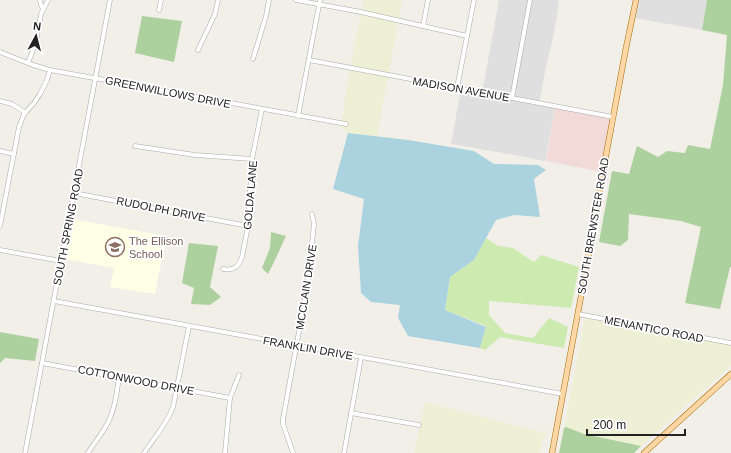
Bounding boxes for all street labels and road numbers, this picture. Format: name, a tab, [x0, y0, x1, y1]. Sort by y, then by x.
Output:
street label: GREENWILLOWS DRIVE	[104, 74, 232, 110]
street label: MADISON AVENUE	[412, 75, 510, 103]
street label: SOUTH BREWSTER ROAD	[575, 157, 611, 295]
street label: GOLDA LANE	[241, 160, 259, 230]
street label: SOUTH SPRING ROAD	[51, 168, 85, 286]
street label: RUDOLPH DRIVE	[115, 194, 207, 224]
street label: MCCLAIN DRIVE	[293, 243, 319, 331]
street label: MENANTICO ROAD	[603, 313, 705, 345]
street label: FRANKLIN DRIVE	[262, 334, 354, 362]
street label: COTTONWOOD DRIVE	[77, 363, 195, 397]

